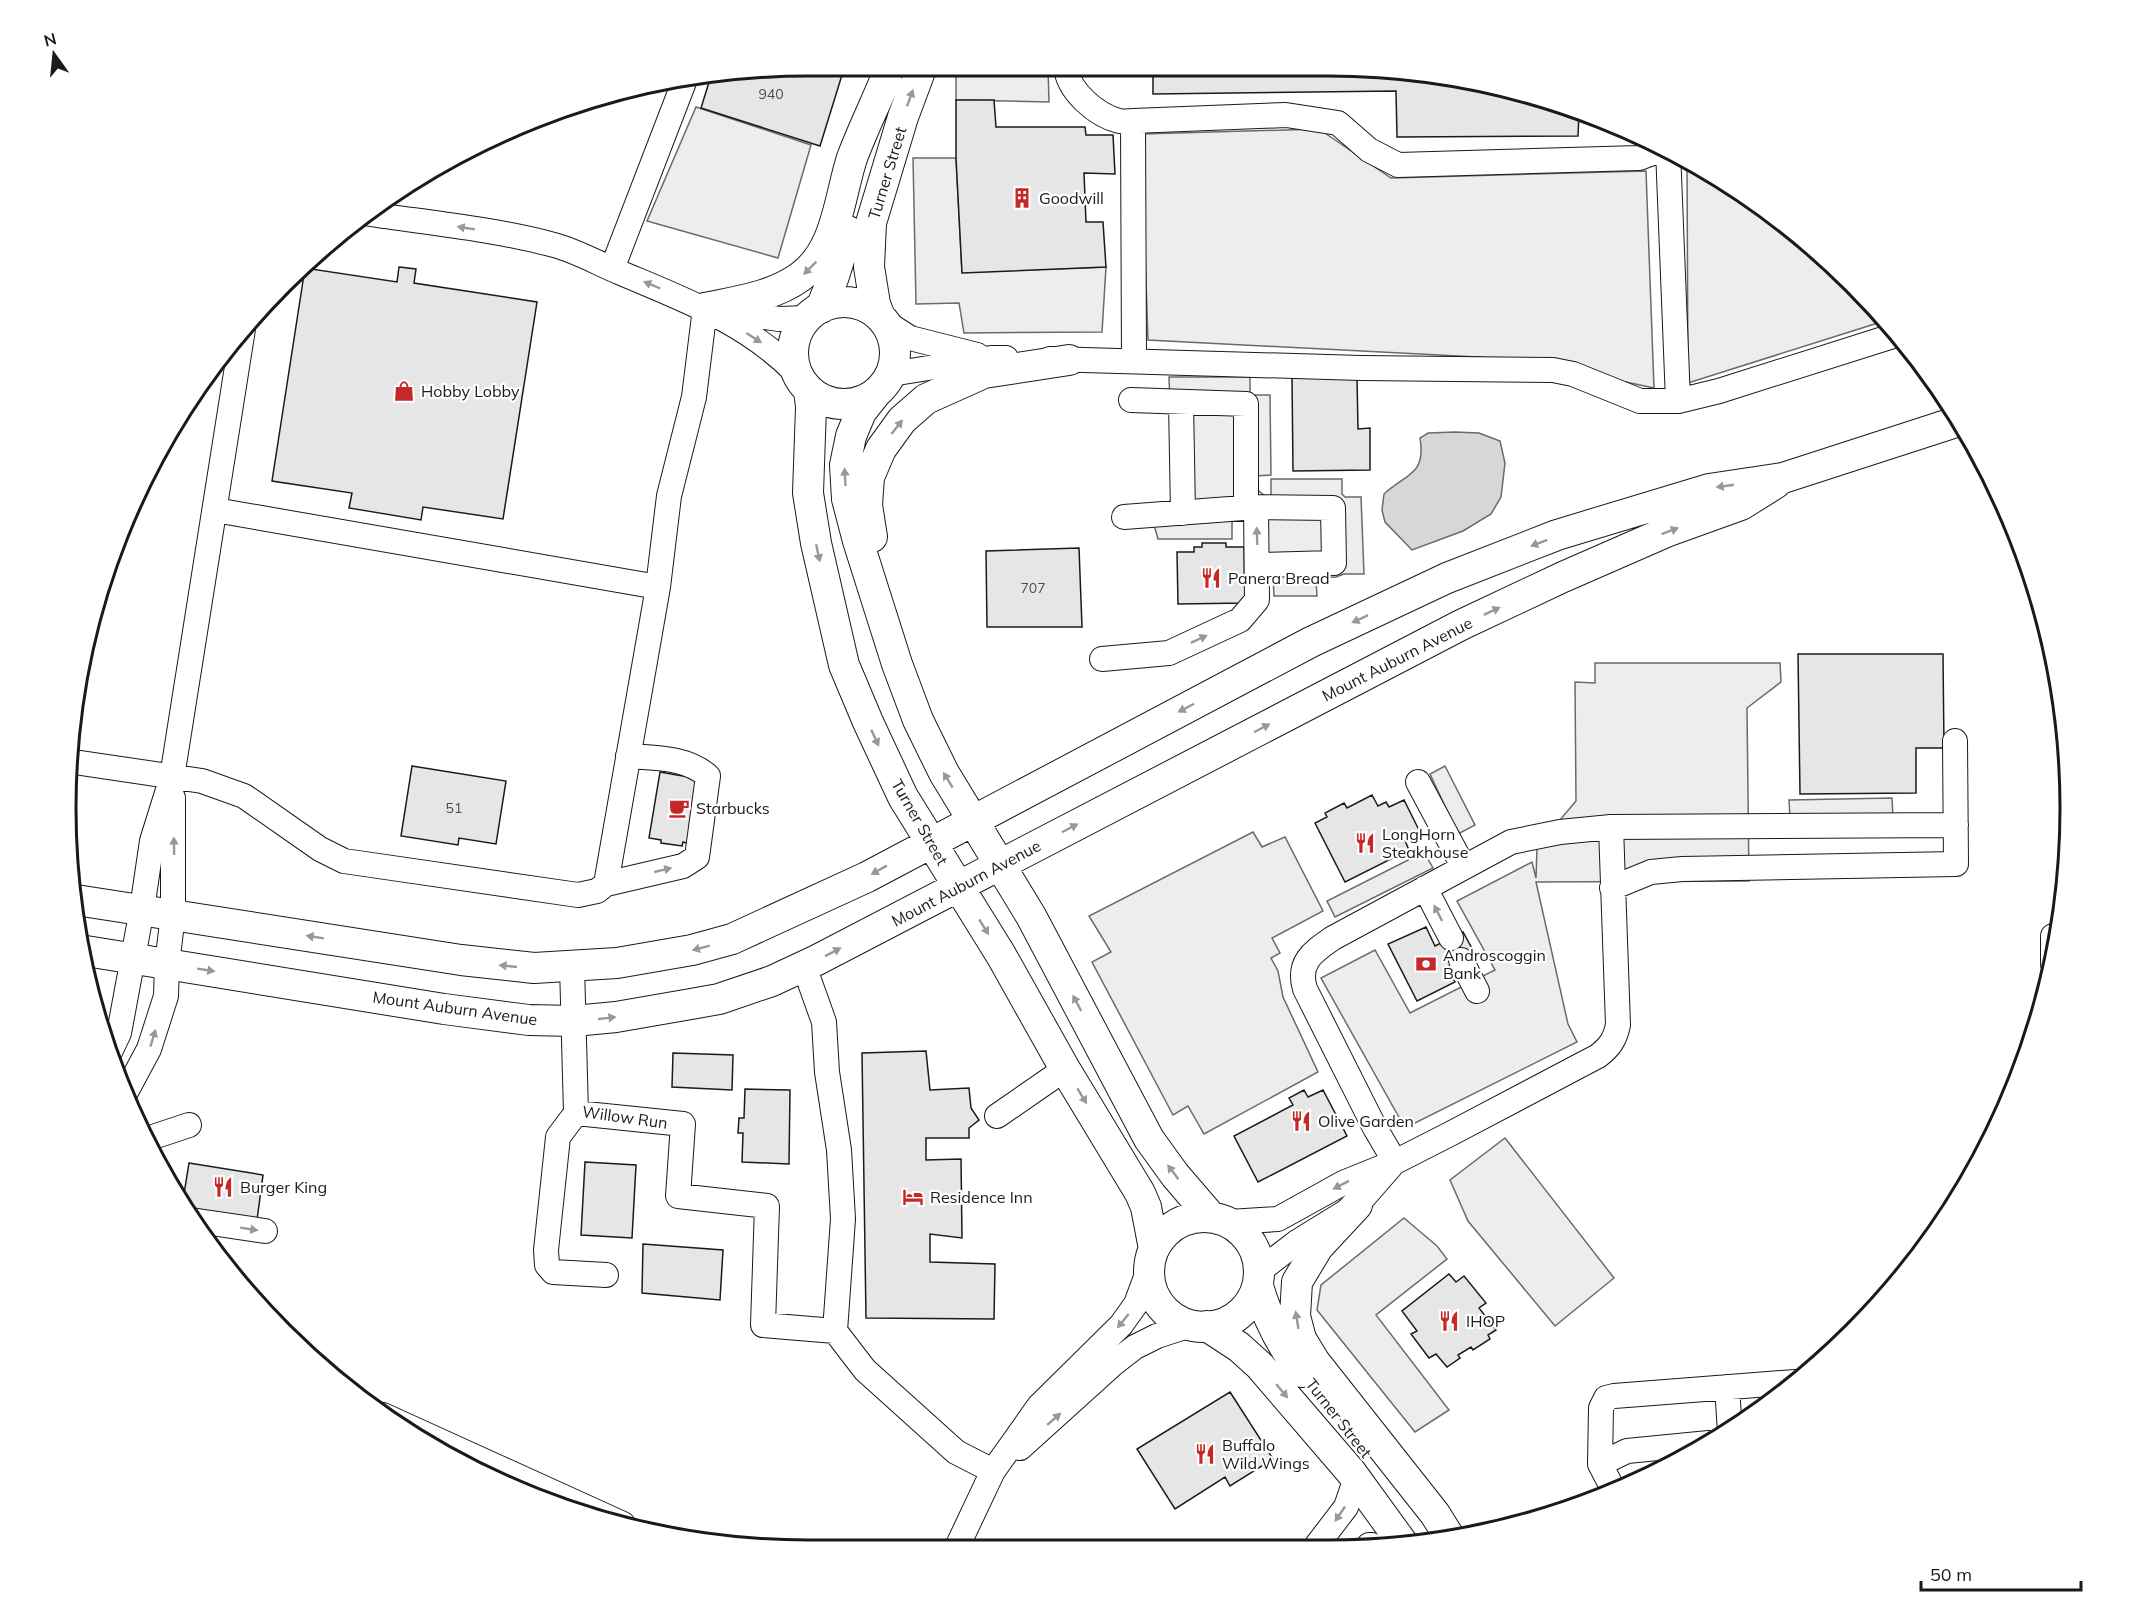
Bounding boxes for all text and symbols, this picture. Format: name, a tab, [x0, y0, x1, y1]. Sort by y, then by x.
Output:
north arrow	[24, 24, 84, 84]
text: N	[42, 28, 59, 51]
house number: 940	[758, 85, 784, 103]
one-way arrow	[906, 89, 916, 107]
street label: Turner Street	[863, 124, 911, 222]
building icon: Goodwill	[1010, 186, 1034, 210]
place label: Goodwill	[1039, 188, 1104, 208]
one-way arrow	[457, 224, 476, 233]
one-way arrow	[804, 260, 818, 274]
one-way arrow	[643, 281, 660, 290]
one-way arrow	[745, 332, 761, 344]
shop icon: Hobby Lobby	[392, 379, 416, 403]
place label: Hobby Lobby	[421, 381, 520, 401]
one-way arrow	[891, 419, 904, 435]
one-way arrow	[841, 468, 850, 487]
one-way arrow	[1716, 482, 1735, 491]
one-way arrow	[1661, 526, 1679, 536]
one-way arrow	[1252, 527, 1262, 546]
one-way arrow	[1530, 538, 1548, 548]
one-way arrow	[813, 543, 823, 562]
restaurant icon: Panera Bread	[1199, 566, 1223, 590]
place label: Panera Bread	[1228, 568, 1330, 588]
house number: 707	[1020, 579, 1046, 597]
one-way arrow	[1483, 606, 1500, 615]
street label: Mount Auburn Avenue	[1318, 612, 1476, 706]
one-way arrow	[1351, 615, 1368, 624]
one-way arrow	[1190, 635, 1207, 644]
one-way arrow	[1177, 703, 1194, 713]
one-way arrow	[1253, 723, 1270, 733]
one-way arrow	[871, 730, 880, 747]
one-way arrow	[943, 772, 954, 788]
street label: Turner Street	[887, 775, 953, 869]
cafe icon: Starbucks	[667, 796, 691, 820]
place label: Starbucks	[696, 798, 770, 818]
house number: 51	[446, 799, 462, 817]
one-way arrow	[1062, 823, 1079, 833]
place label: LongHorn Steakhouse	[1382, 824, 1468, 862]
restaurant icon: LongHorn Steakhouse	[1353, 831, 1377, 855]
street label: Mount Auburn Avenue	[888, 835, 1044, 931]
one-way arrow	[169, 836, 179, 855]
one-way arrow	[653, 865, 672, 875]
one-way arrow	[871, 865, 888, 875]
one-way arrow	[1433, 905, 1442, 922]
one-way arrow	[978, 919, 989, 935]
one-way arrow	[305, 933, 324, 942]
one-way arrow	[692, 943, 710, 953]
place label: Androscoggin Bank	[1443, 945, 1546, 983]
one-way arrow	[824, 947, 841, 956]
bank icon: Androscoggin Bank	[1414, 952, 1438, 976]
one-way arrow	[498, 961, 517, 970]
one-way arrow	[197, 966, 216, 975]
street label: Mount Auburn Avenue	[371, 987, 539, 1029]
one-way arrow	[1072, 994, 1082, 1011]
one-way arrow	[598, 1013, 617, 1023]
one-way arrow	[149, 1029, 158, 1047]
one-way arrow	[1076, 1088, 1087, 1104]
street label: Willow Run	[581, 1101, 669, 1133]
restaurant icon: Olive Garden	[1289, 1109, 1313, 1133]
place label: Olive Garden	[1318, 1111, 1414, 1131]
one-way arrow	[1167, 1165, 1179, 1181]
restaurant icon: Burger King	[211, 1175, 235, 1199]
place label: Burger King	[240, 1177, 327, 1197]
one-way arrow	[1332, 1180, 1349, 1190]
hotel icon: Residence Inn	[901, 1185, 925, 1209]
place label: Residence Inn	[930, 1187, 1033, 1207]
one-way arrow	[239, 1224, 258, 1233]
restaurant icon: IHOP	[1437, 1309, 1461, 1333]
one-way arrow	[1293, 1310, 1302, 1329]
place label: IHOP	[1466, 1311, 1505, 1331]
one-way arrow	[1118, 1313, 1130, 1328]
street label: Turner Street	[1302, 1374, 1377, 1462]
one-way arrow	[1275, 1383, 1288, 1398]
one-way arrow	[1046, 1412, 1061, 1426]
place label: Buffalo Wild Wings	[1222, 1435, 1310, 1473]
restaurant icon: Buffalo Wild Wings	[1193, 1442, 1217, 1466]
one-way arrow	[1335, 1506, 1346, 1522]
scale bar	[1921, 1554, 2082, 1592]
text: 50 m	[1930, 1563, 1972, 1586]

